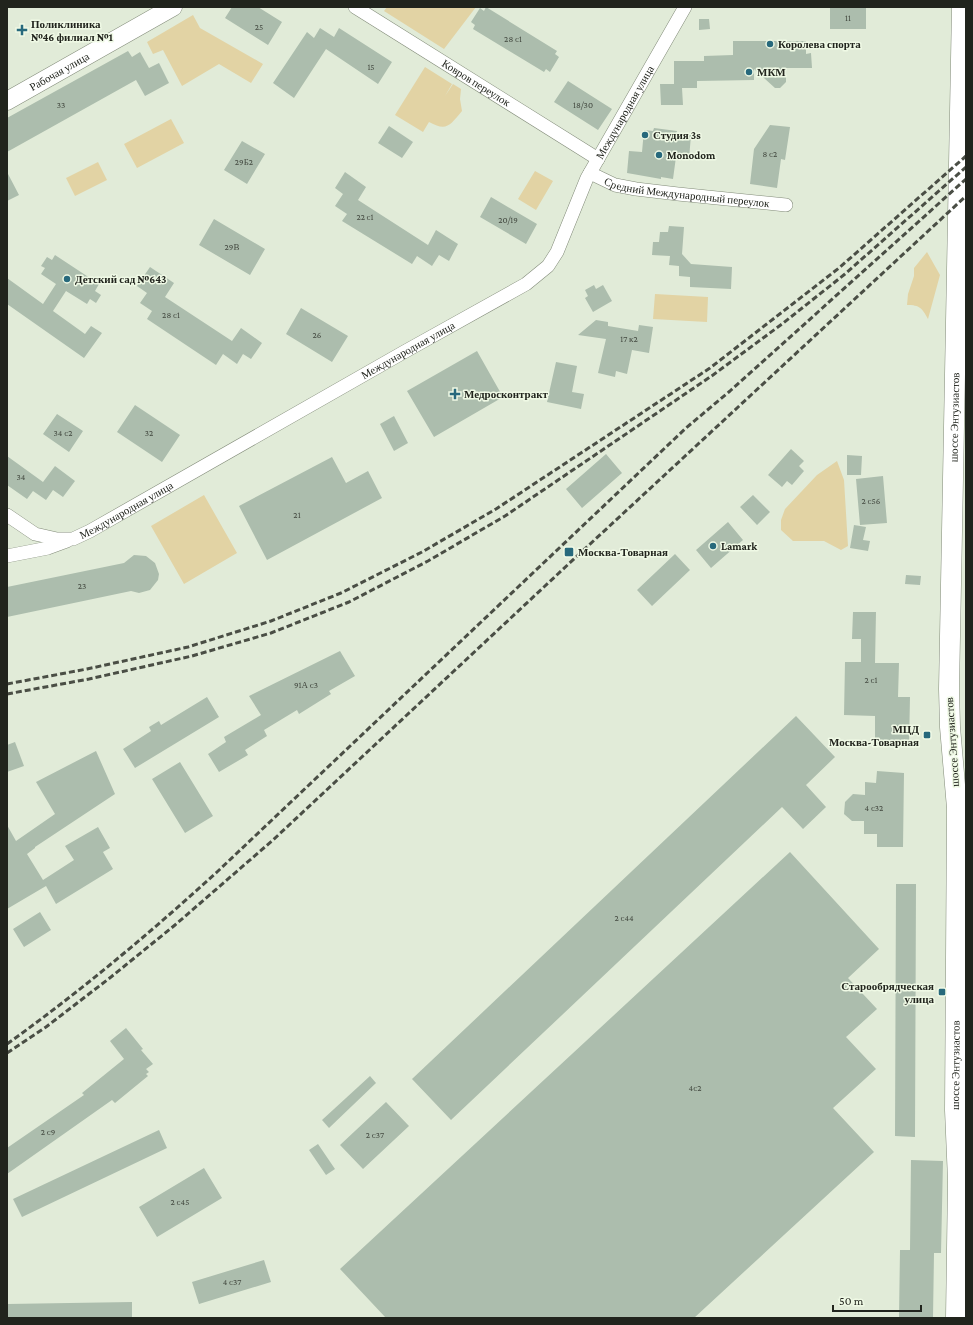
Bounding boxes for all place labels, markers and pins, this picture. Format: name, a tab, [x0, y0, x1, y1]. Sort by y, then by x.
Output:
place label: Поликлиника №46 филиал №1	[31, 18, 113, 43]
marker: Поликлиника №46 филиал №1	[16, 24, 28, 36]
place label: Королева спорта	[778, 38, 861, 50]
marker: Королева спорта	[765, 39, 775, 49]
place label: МКМ	[757, 66, 786, 78]
marker: МКМ	[744, 67, 754, 77]
place label: Студия 3s	[653, 129, 701, 141]
marker: Студия 3s	[640, 130, 650, 140]
place label: Monodom	[667, 149, 716, 161]
marker: Monodom	[654, 150, 664, 160]
place label: Детский сад №643	[75, 273, 166, 285]
marker: Детский сад №643	[62, 274, 72, 284]
marker: Медросконтракт	[449, 388, 461, 400]
place label: Медросконтракт	[464, 388, 549, 400]
place label: Lamark	[721, 540, 758, 552]
marker: Lamark	[708, 541, 718, 551]
marker: Москва-Товарная	[563, 546, 575, 558]
place label: Москва-Товарная	[578, 546, 668, 558]
place label: МЦД Москва-Товарная	[829, 723, 919, 748]
marker: МЦД Москва-Товарная	[922, 730, 932, 740]
place label: Старообрядческая улица	[841, 980, 934, 1005]
marker: Старообрядческая улица	[937, 987, 947, 997]

